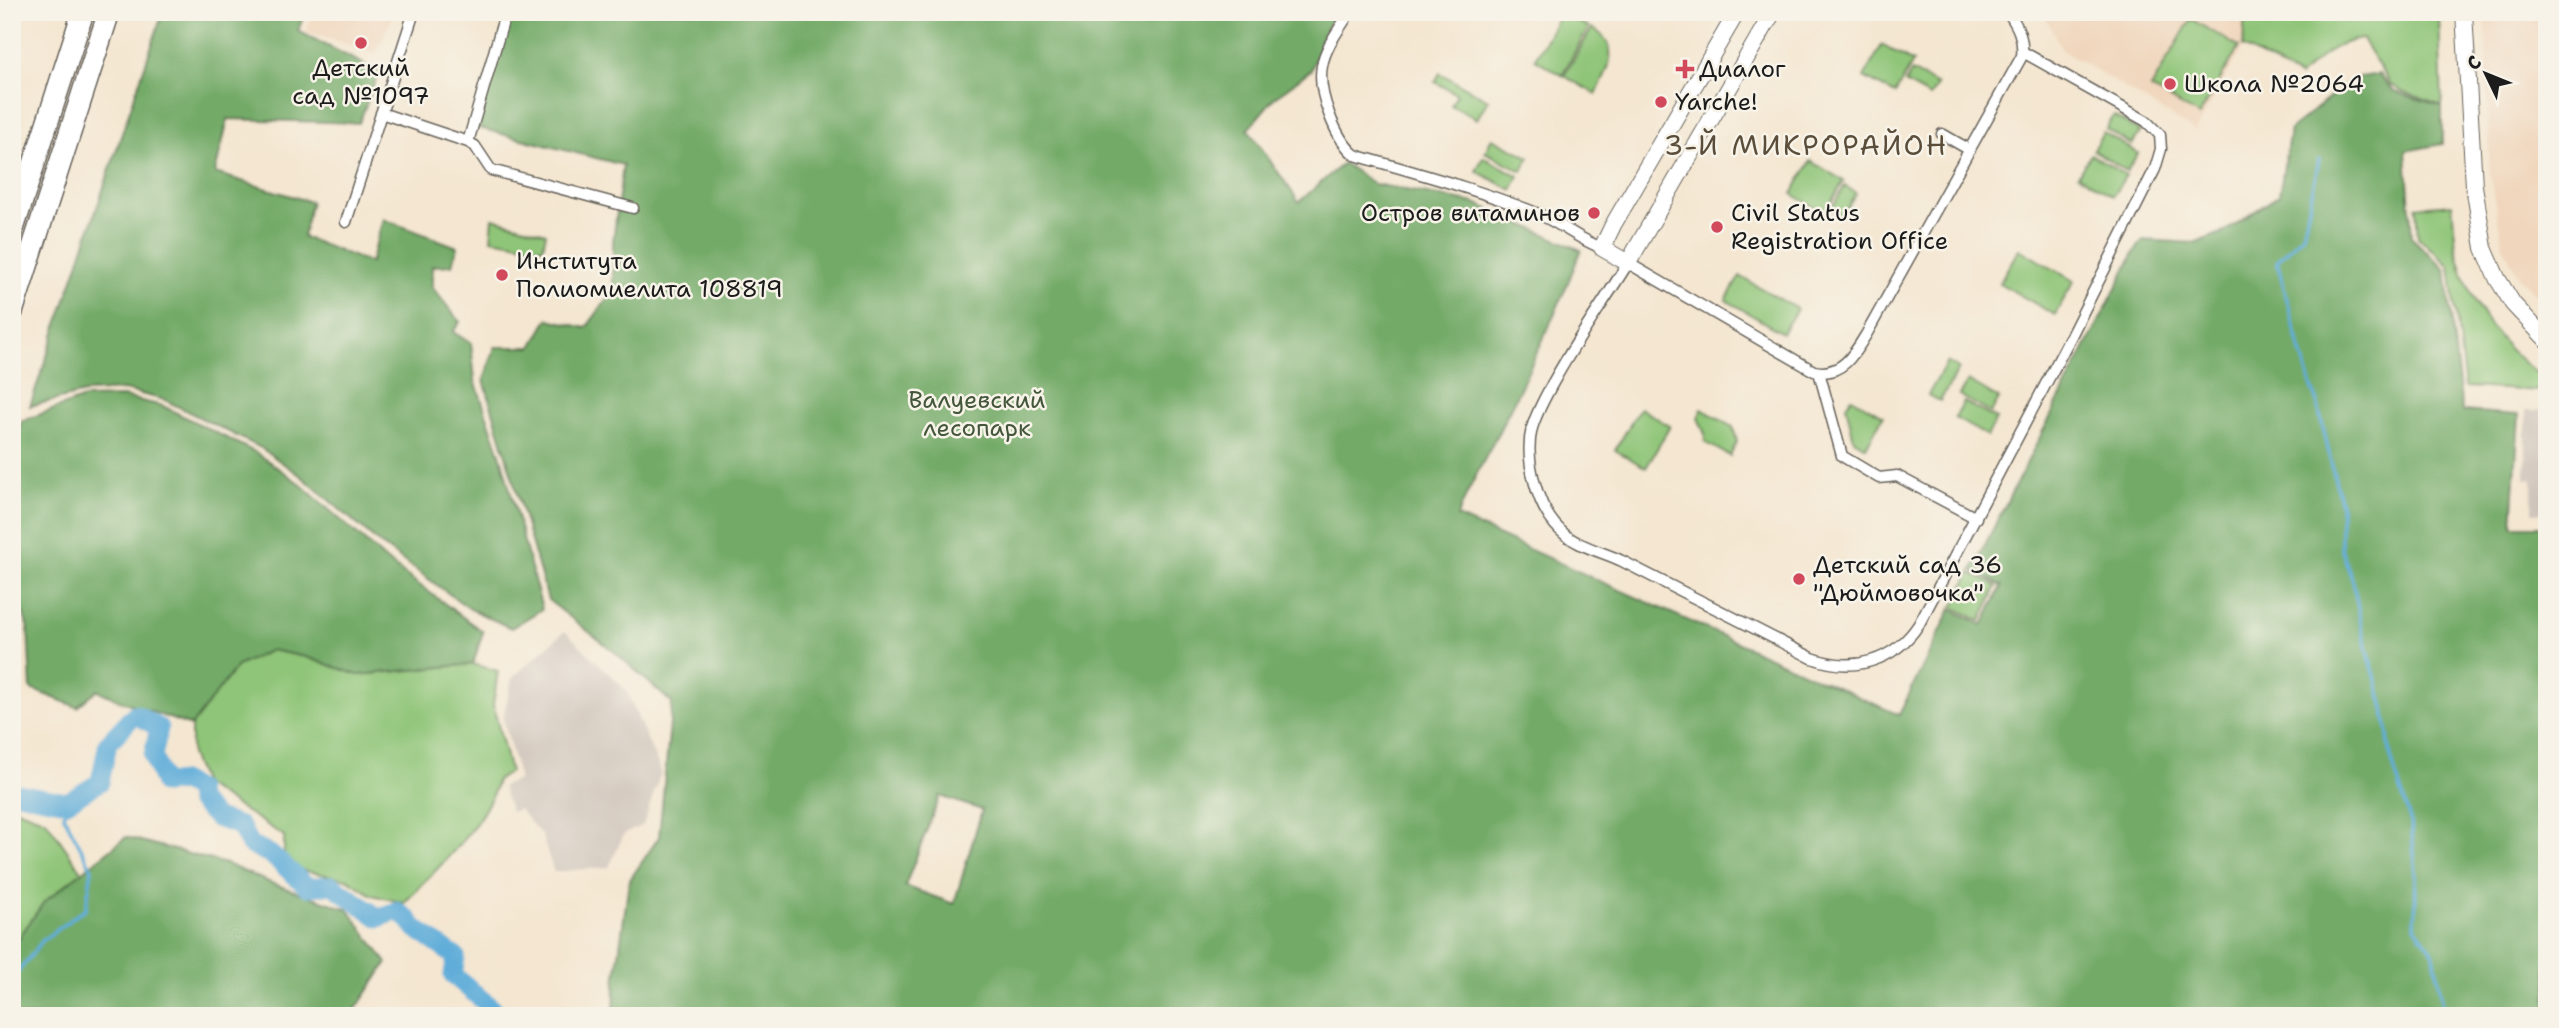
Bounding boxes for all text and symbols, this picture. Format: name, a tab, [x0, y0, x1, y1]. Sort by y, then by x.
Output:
marker: Детский сад №1097	[353, 35, 369, 51]
north arrow	[2450, 38, 2520, 108]
text: С	[2461, 50, 2487, 76]
place label: Детский сад №1097	[292, 52, 430, 112]
place label: Диалог	[1699, 53, 1786, 85]
marker: Диалог	[1677, 61, 1693, 77]
place label: Школа №2064	[2184, 68, 2364, 100]
marker: Школа №2064	[2162, 76, 2178, 92]
place label: Yarche!	[1675, 86, 1758, 118]
marker: Yarche!	[1653, 94, 1669, 110]
district label: 3-Й МИКРОРАЙОН	[1664, 126, 1948, 164]
place label: Остров витаминов	[1361, 197, 1580, 229]
place label: Civil Status Registration Office	[1731, 197, 1948, 257]
marker: Остров витаминов	[1586, 205, 1602, 221]
marker: Civil Status Registration Office	[1709, 219, 1725, 235]
place label: Института Полиомиелита 108819	[516, 245, 783, 305]
marker: Института Полиомиелита 108819	[494, 267, 510, 283]
park label: Валуевский лесопарк	[908, 384, 1046, 444]
place label: Детский сад 36 "Дюймовочка"	[1813, 549, 2002, 609]
marker: Детский сад 36 "Дюймовочка"	[1791, 571, 1807, 587]

